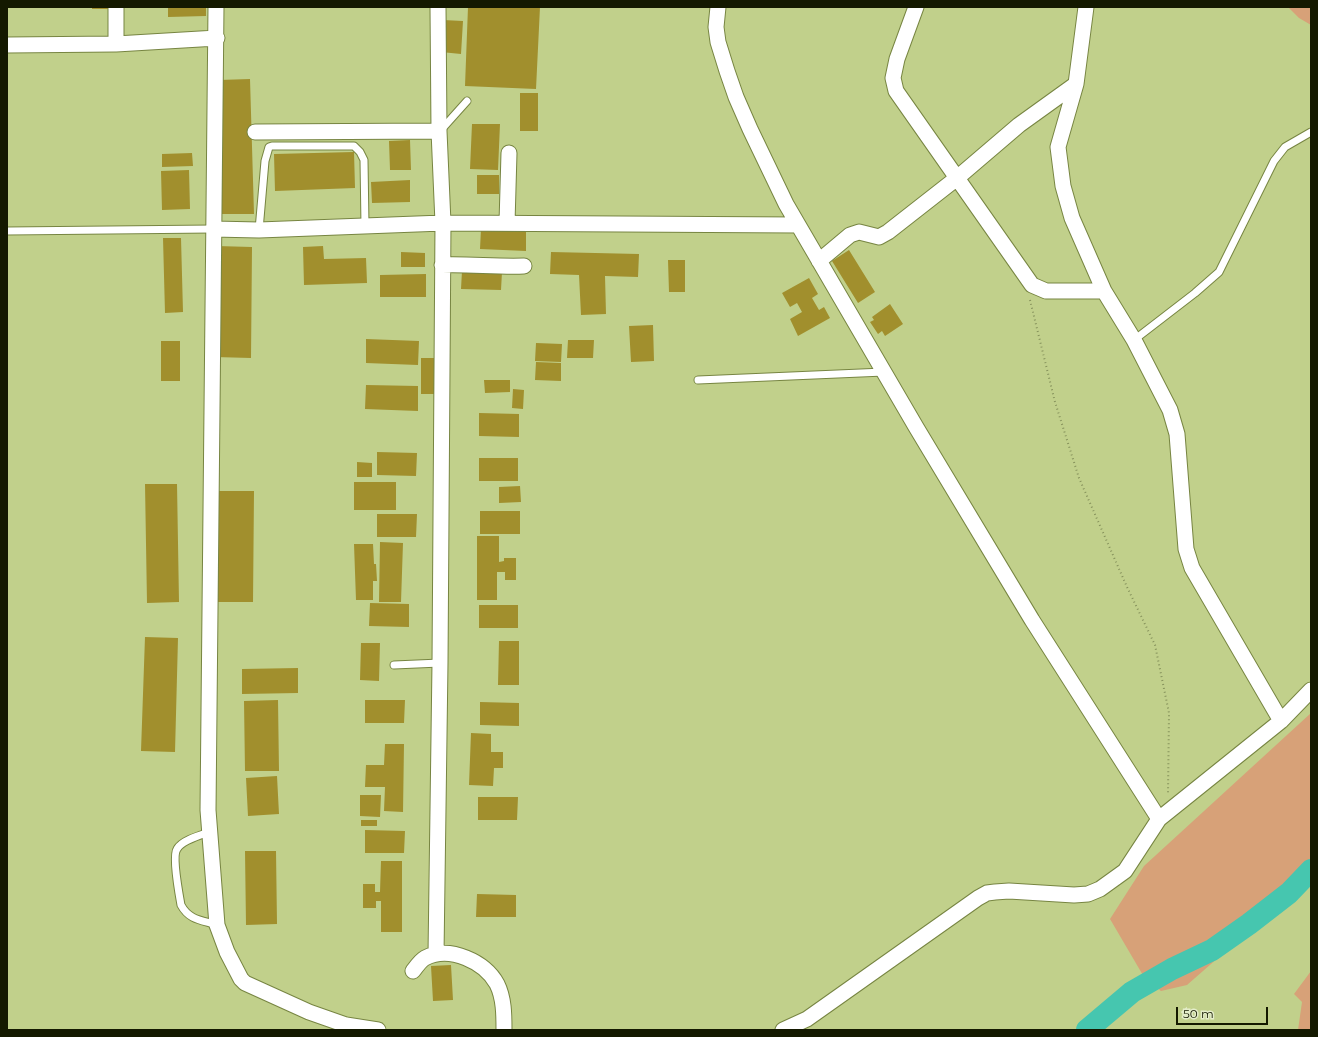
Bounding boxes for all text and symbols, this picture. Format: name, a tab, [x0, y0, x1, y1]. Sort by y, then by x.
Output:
scale bar	[1178, 999, 1270, 1025]
text: 50 m	[1183, 1006, 1214, 1021]

